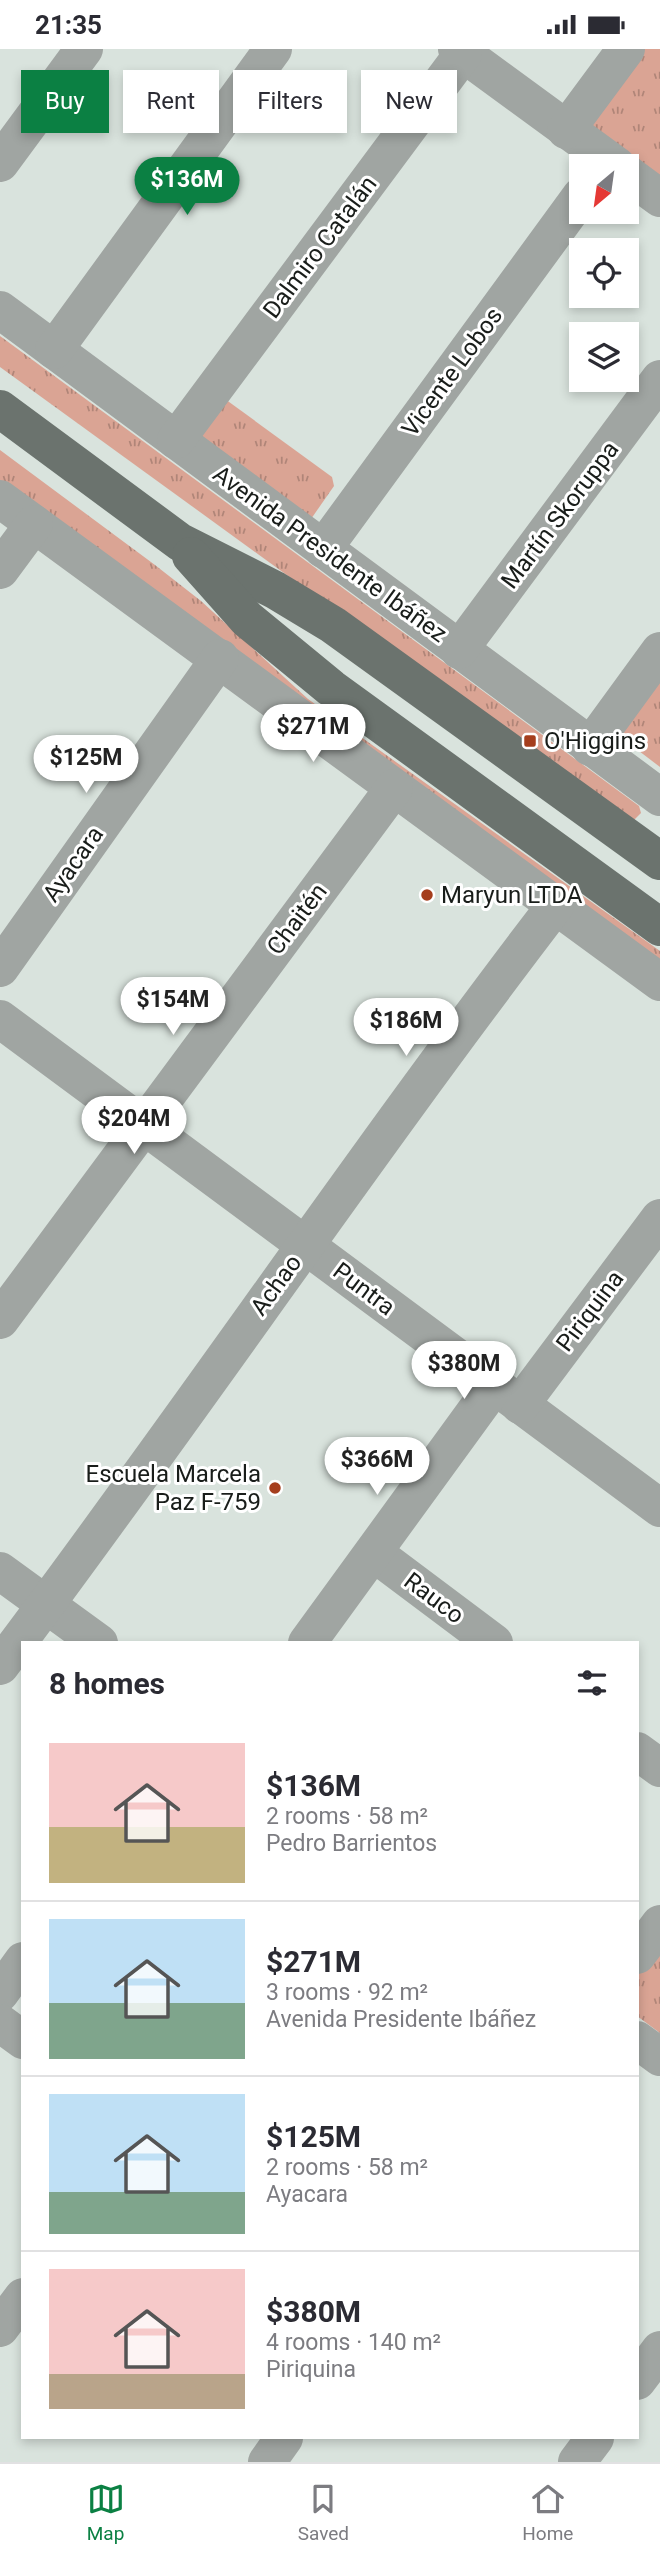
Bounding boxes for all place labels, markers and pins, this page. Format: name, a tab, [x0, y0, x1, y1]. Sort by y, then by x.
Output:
pin: $136M	[138, 157, 236, 217]
pin: $271M	[264, 705, 362, 764]
place label: O'Higgins	[544, 727, 646, 755]
marker: O'Higgins	[522, 733, 538, 749]
pin: $125M	[37, 735, 135, 795]
place label: Maryun LTDA	[441, 881, 583, 909]
marker: Maryun LTDA	[419, 887, 435, 903]
pin: $154M	[124, 977, 222, 1037]
pin: $186M	[357, 999, 455, 1058]
pin: $204M	[85, 1097, 183, 1156]
pin: $380M	[415, 1341, 513, 1401]
pin: $366M	[328, 1437, 426, 1497]
place label: Escuela Marcela Paz F-759	[86, 1460, 261, 1516]
marker: Escuela Marcela Paz F-759	[267, 1480, 283, 1496]

